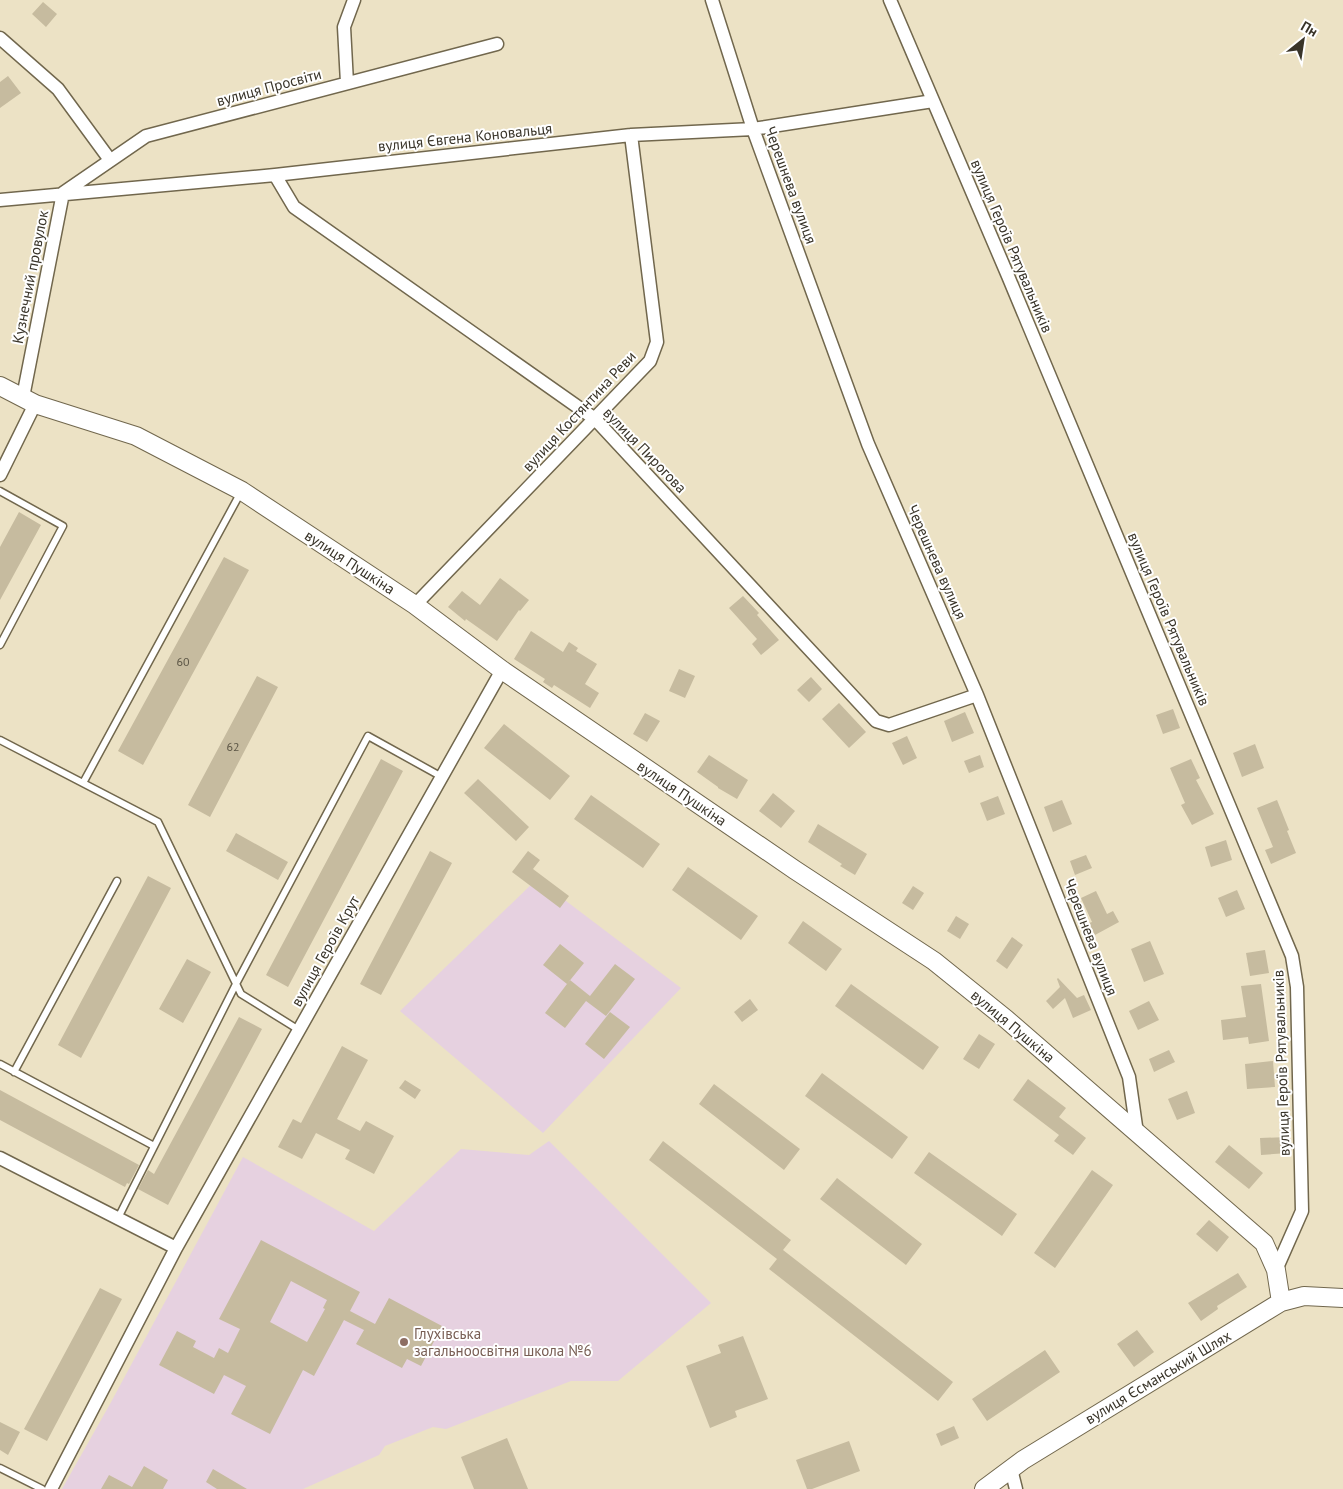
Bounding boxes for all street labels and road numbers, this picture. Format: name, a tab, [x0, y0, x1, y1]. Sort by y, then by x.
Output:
street label: вулиця Просвіти	[214, 64, 324, 110]
street label: вулиця Євгена Коновальця	[377, 118, 553, 156]
street label: Черешнева вулиця	[761, 124, 821, 246]
street label: вулиця Героїв Рятувальників	[967, 157, 1057, 335]
street label: Кузнечний провулок	[8, 208, 52, 345]
street label: вулиця Костянтина Реви	[518, 347, 640, 475]
street label: вулиця Пирогова	[599, 403, 691, 497]
street label: Черешнева вулиця	[903, 502, 971, 622]
street label: вулиця Пушкіна	[301, 526, 399, 598]
street label: вулиця Героїв Рятувальників	[1124, 530, 1214, 708]
street label: вулиця Пушкіна	[634, 756, 730, 830]
street label: Черешнева вулиця	[1060, 876, 1122, 998]
street label: вулиця Героїв Крут	[287, 892, 363, 1010]
street label: вулиця Героїв Рятувальників	[1268, 970, 1294, 1156]
street label: вулиця Пушкіна	[967, 985, 1059, 1067]
street label: вулиця Єсманський Шлях	[1082, 1326, 1235, 1428]

